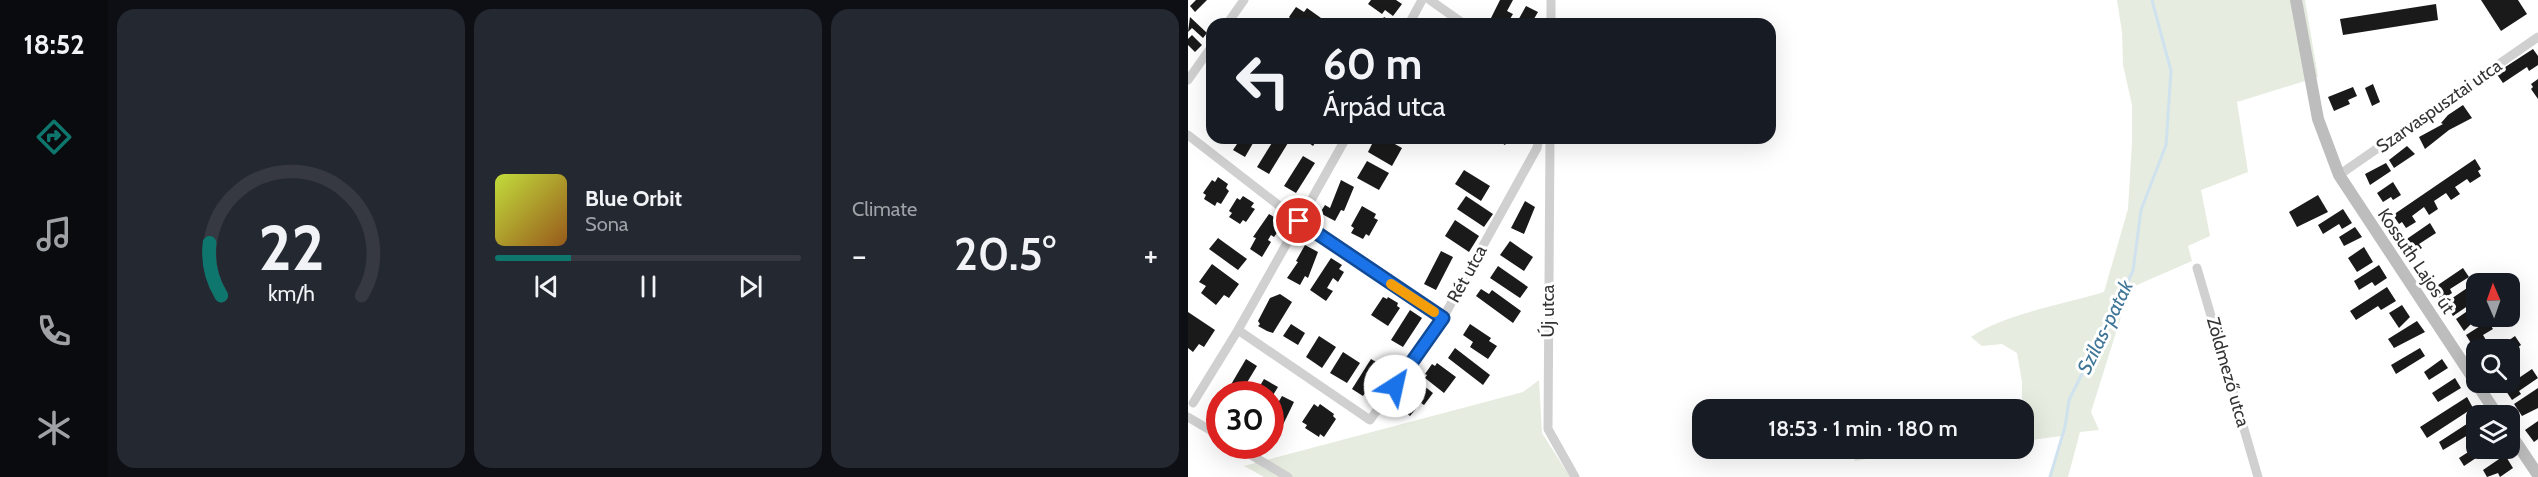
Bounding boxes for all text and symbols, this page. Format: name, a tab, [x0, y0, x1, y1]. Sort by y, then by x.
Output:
text: 18:52	[23, 28, 85, 61]
text: 60 m	[1323, 38, 1422, 90]
icon: left	[1224, 42, 1302, 120]
street label: Szarvaspusztai utca	[2372, 54, 2506, 158]
text: Árpád utca	[1323, 90, 1446, 123]
icon: directions	[33, 116, 75, 158]
text: Blue Orbit	[585, 185, 682, 212]
pin	[1273, 195, 1324, 246]
text: Climate	[852, 197, 917, 221]
icon: arrive	[1282, 204, 1315, 237]
street label: Kossuth Lajos út	[2373, 204, 2459, 318]
text: 22	[258, 210, 324, 286]
text: Sona	[585, 212, 628, 236]
icon: music	[33, 213, 75, 255]
text: 20.5°	[954, 227, 1056, 281]
text: −	[852, 235, 867, 275]
text: +	[1143, 235, 1158, 275]
street label: Rét utca	[1442, 241, 1492, 306]
icon: previous	[530, 270, 563, 303]
icon: pause	[632, 270, 665, 303]
icon: next	[734, 270, 767, 303]
north arrow	[2466, 273, 2520, 327]
map controls	[2466, 273, 2520, 459]
water label: Szilas-patak	[2072, 275, 2139, 378]
text: km/h	[268, 280, 314, 306]
street label: Új utca	[1537, 284, 1559, 337]
icon: phone	[33, 310, 75, 352]
street label: Zöldmező utca	[2202, 315, 2254, 430]
button: search	[2466, 339, 2520, 393]
position arrow	[1363, 354, 1427, 418]
speed limit sign: 30	[1206, 381, 1284, 459]
button: layers	[2466, 405, 2520, 459]
icon: climate	[33, 407, 75, 449]
text: 18:53 · 1 min · 180 m	[1768, 415, 1958, 442]

